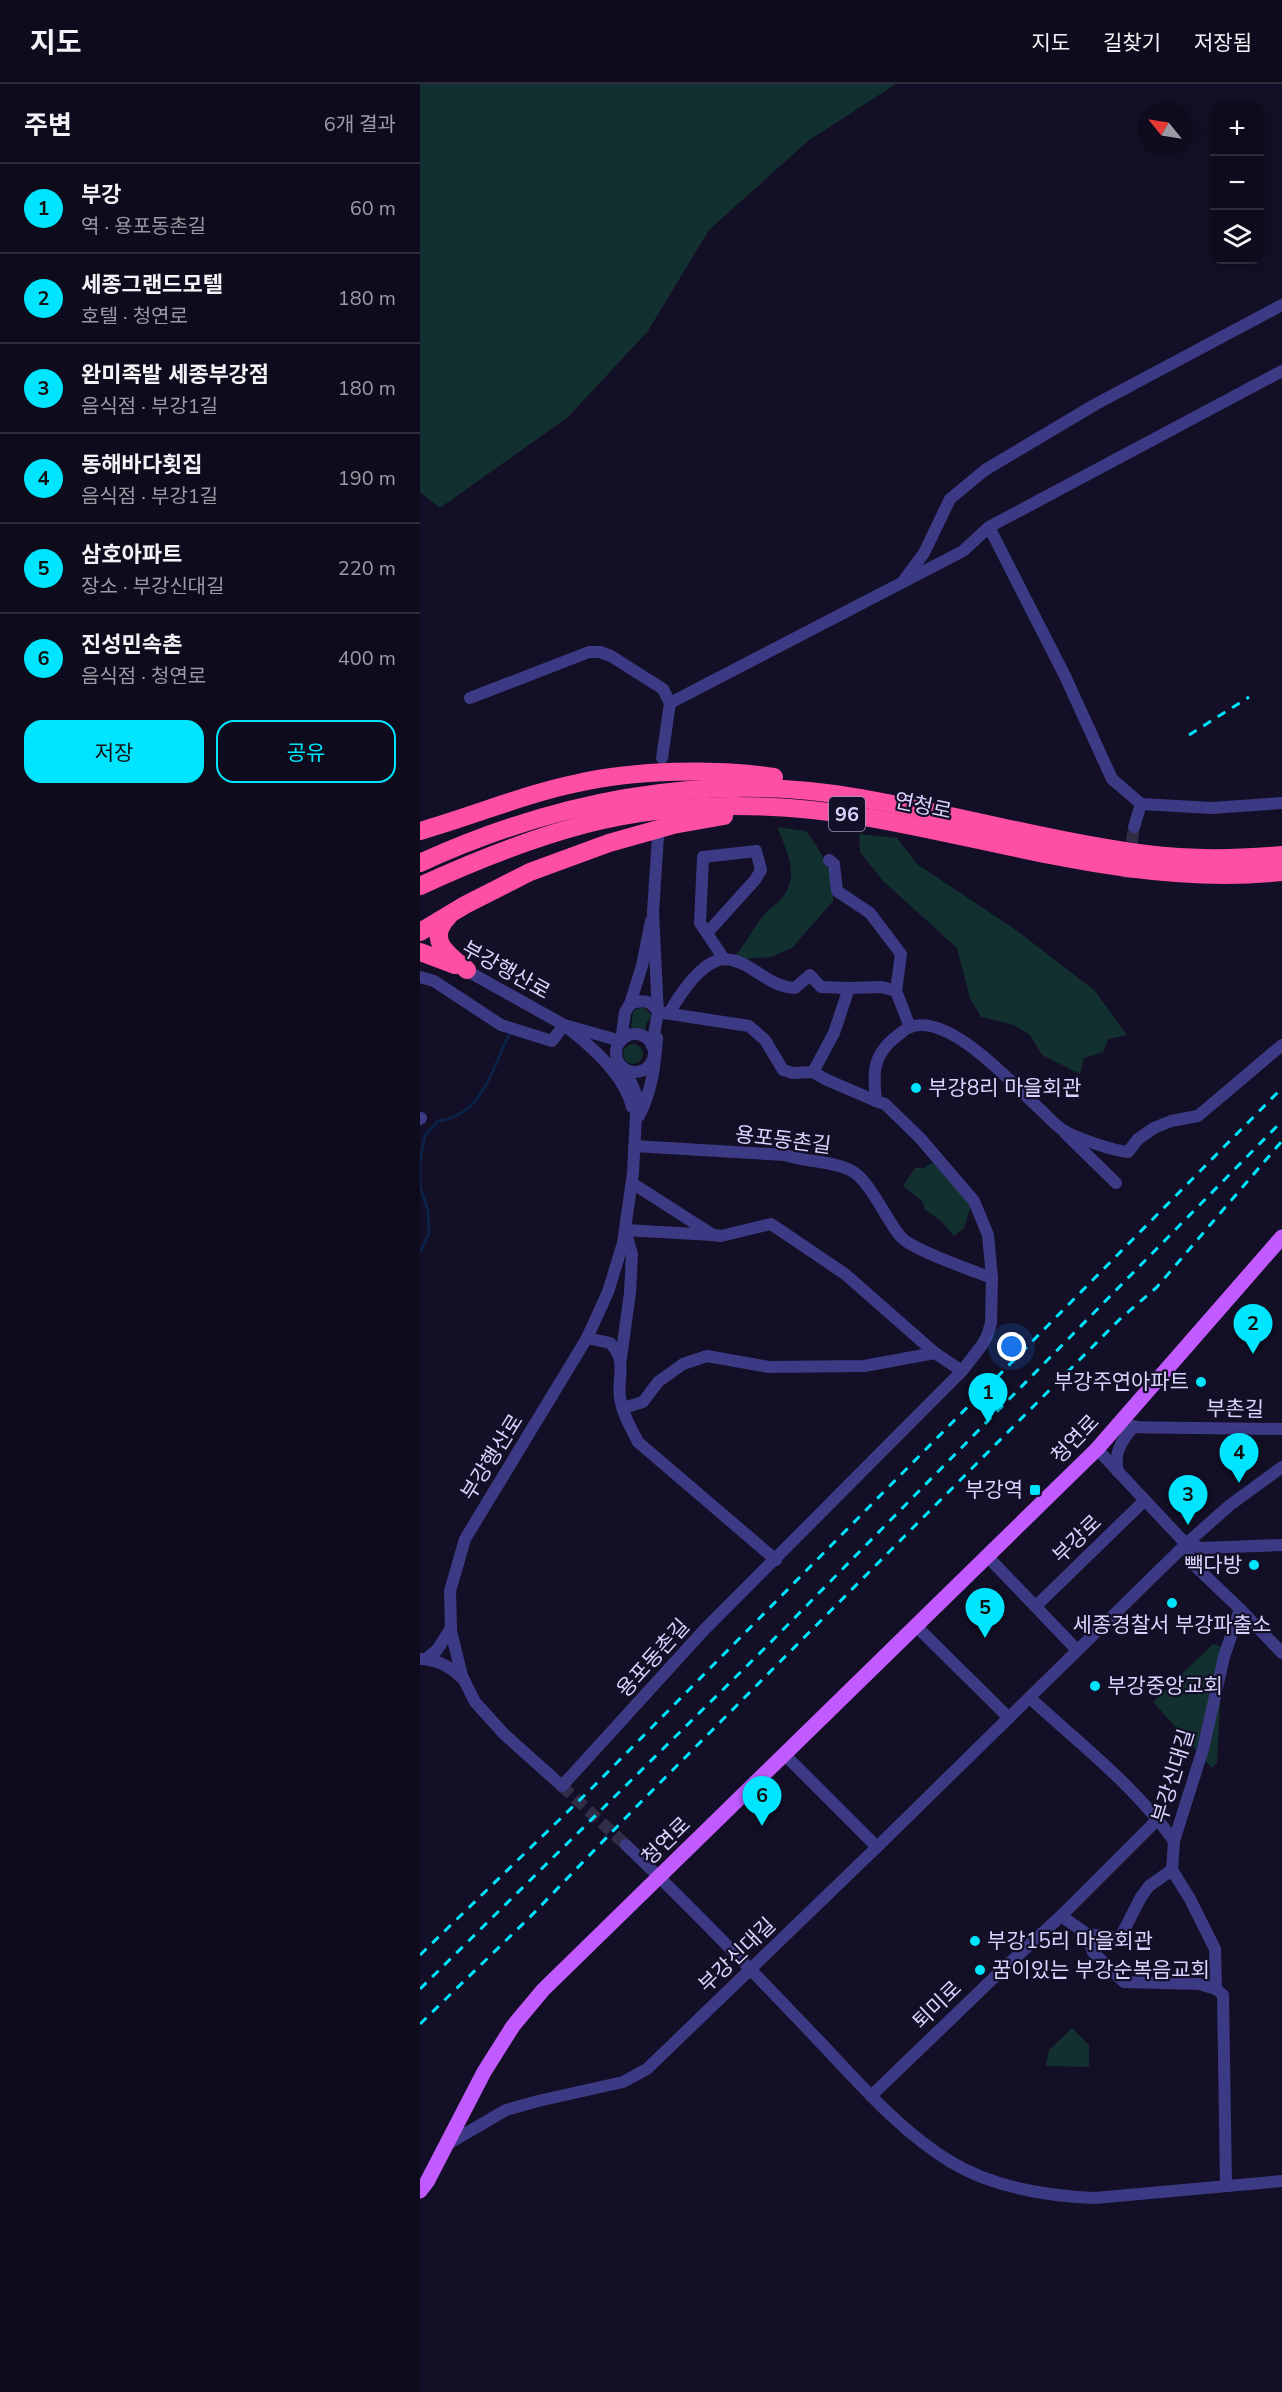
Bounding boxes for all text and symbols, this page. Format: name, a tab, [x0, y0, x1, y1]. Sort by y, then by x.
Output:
text: 지도	[30, 24, 82, 62]
text: 지도	[1031, 29, 1070, 57]
text: 길찾기	[1103, 29, 1161, 57]
text: 저장됨	[1194, 29, 1252, 57]
north arrow	[1138, 102, 1192, 156]
map controls	[1210, 102, 1264, 264]
button: +	[1210, 102, 1264, 156]
text: 주변	[24, 108, 72, 143]
text: 6개 결과	[324, 111, 396, 138]
button: −	[1210, 156, 1264, 210]
text: 부강	[81, 180, 121, 210]
text: 1	[38, 195, 50, 222]
text: 60 m	[350, 195, 396, 222]
button: layers	[1210, 210, 1264, 264]
text: 역 · 용포동촌길	[81, 213, 206, 240]
text: 세종그랜드모텔	[81, 270, 223, 300]
text: 2	[38, 285, 50, 312]
text: 180 m	[338, 285, 396, 312]
text: 호텔 · 청연로	[81, 303, 188, 330]
text: 완미족발 세종부강점	[81, 360, 269, 390]
text: 3	[38, 375, 50, 402]
text: 180 m	[338, 375, 396, 402]
text: 음식점 · 부강1길	[81, 393, 218, 420]
text: 동해바다횟집	[81, 450, 202, 480]
text: 4	[38, 465, 50, 492]
text: 190 m	[338, 465, 396, 492]
text: 음식점 · 부강1길	[81, 483, 218, 510]
text: 삼호아파트	[81, 540, 182, 570]
text: 5	[38, 555, 50, 582]
text: 220 m	[338, 555, 396, 582]
text: 장소 · 부강신대길	[81, 573, 225, 600]
text: 진성민속촌	[81, 630, 182, 660]
text: 6	[38, 645, 50, 672]
text: 400 m	[338, 645, 396, 672]
text: 음식점 · 청연로	[81, 663, 206, 690]
button: 저장	[24, 720, 204, 783]
button: 공유	[216, 720, 396, 783]
street label: 연청로	[892, 786, 954, 826]
road number: 96	[829, 797, 865, 831]
street label: 부강행산로	[457, 934, 555, 1006]
place label: 부강8리 마을회관	[928, 1074, 1081, 1102]
marker: 부강8리 마을회관	[909, 1081, 923, 1095]
street label: 용포동촌길	[733, 1120, 833, 1160]
pin: 2	[1234, 1304, 1272, 1354]
your location	[997, 1332, 1026, 1361]
place label: 부강주연아파트	[1054, 1368, 1189, 1396]
pin: 1	[968, 1374, 1008, 1423]
marker: 부강주연아파트	[1194, 1375, 1208, 1389]
street label: 부촌길	[1206, 1394, 1264, 1424]
street label: 청연로	[1045, 1408, 1105, 1470]
street label: 부강행산로	[455, 1409, 529, 1505]
pin: 4	[1220, 1434, 1258, 1483]
place label: 부강역	[965, 1476, 1023, 1504]
pin: 3	[1168, 1476, 1208, 1525]
marker: 부강역	[1028, 1483, 1042, 1497]
street label: 부강로	[1046, 1509, 1108, 1569]
place label: 빽다방	[1184, 1551, 1242, 1579]
marker: 빽다방	[1247, 1558, 1261, 1572]
pin: 5	[966, 1588, 1004, 1638]
marker: 세종경찰서 부강파출소	[1165, 1596, 1179, 1610]
place label: 세종경찰서 부강파출소	[1073, 1611, 1271, 1639]
street label: 용포동촌길	[610, 1613, 696, 1703]
place label: 부강중앙교회	[1107, 1672, 1223, 1700]
marker: 부강중앙교회	[1088, 1679, 1102, 1693]
street label: 부강신대길	[1145, 1726, 1201, 1826]
pin: 6	[742, 1776, 782, 1826]
street label: 청연로	[635, 1811, 697, 1871]
street label: 부강신대길	[693, 1911, 781, 1999]
place label: 부강15리 마을회관	[987, 1927, 1153, 1955]
marker: 부강15리 마을회관	[968, 1934, 982, 1948]
place label: 꿈이있는 부강순복음교회	[992, 1956, 1210, 1984]
marker: 꿈이있는 부강순복음교회	[973, 1963, 987, 1977]
street label: 퇴미로	[906, 1975, 968, 2035]

